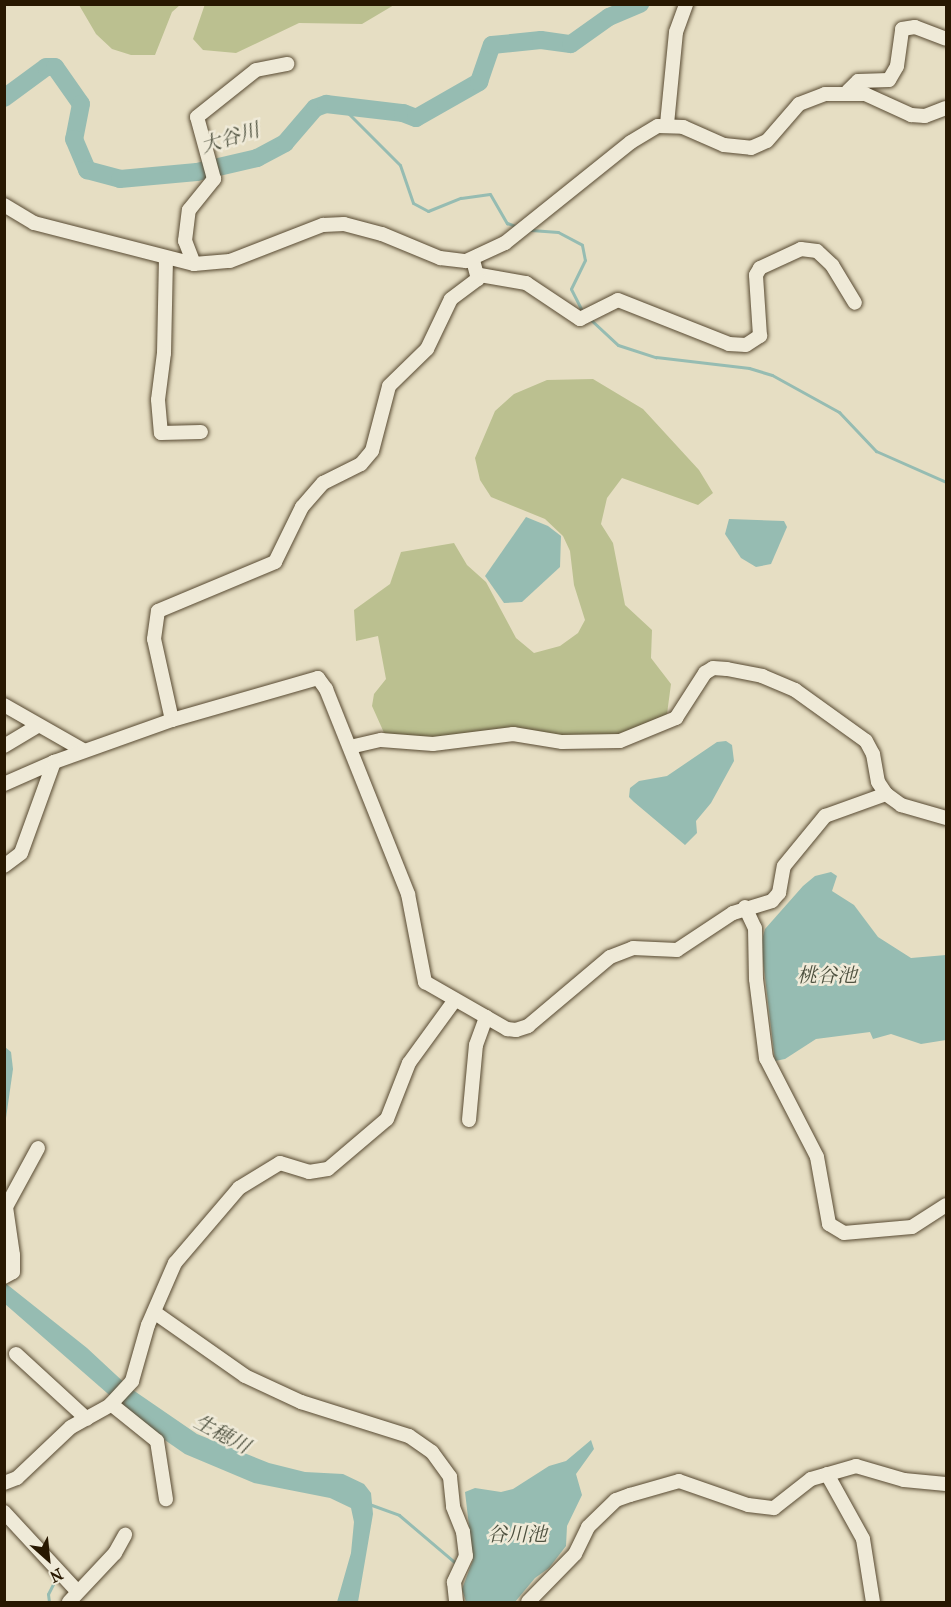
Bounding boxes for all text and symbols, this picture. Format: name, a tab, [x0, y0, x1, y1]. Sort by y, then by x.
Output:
water label: 大谷川	[198, 118, 262, 158]
water label: 桃谷池	[797, 963, 857, 987]
water label: 生穂川	[190, 1409, 254, 1459]
water label: 谷川池	[487, 1522, 547, 1546]
north arrow	[18, 1529, 78, 1589]
text: N	[47, 1564, 66, 1587]

